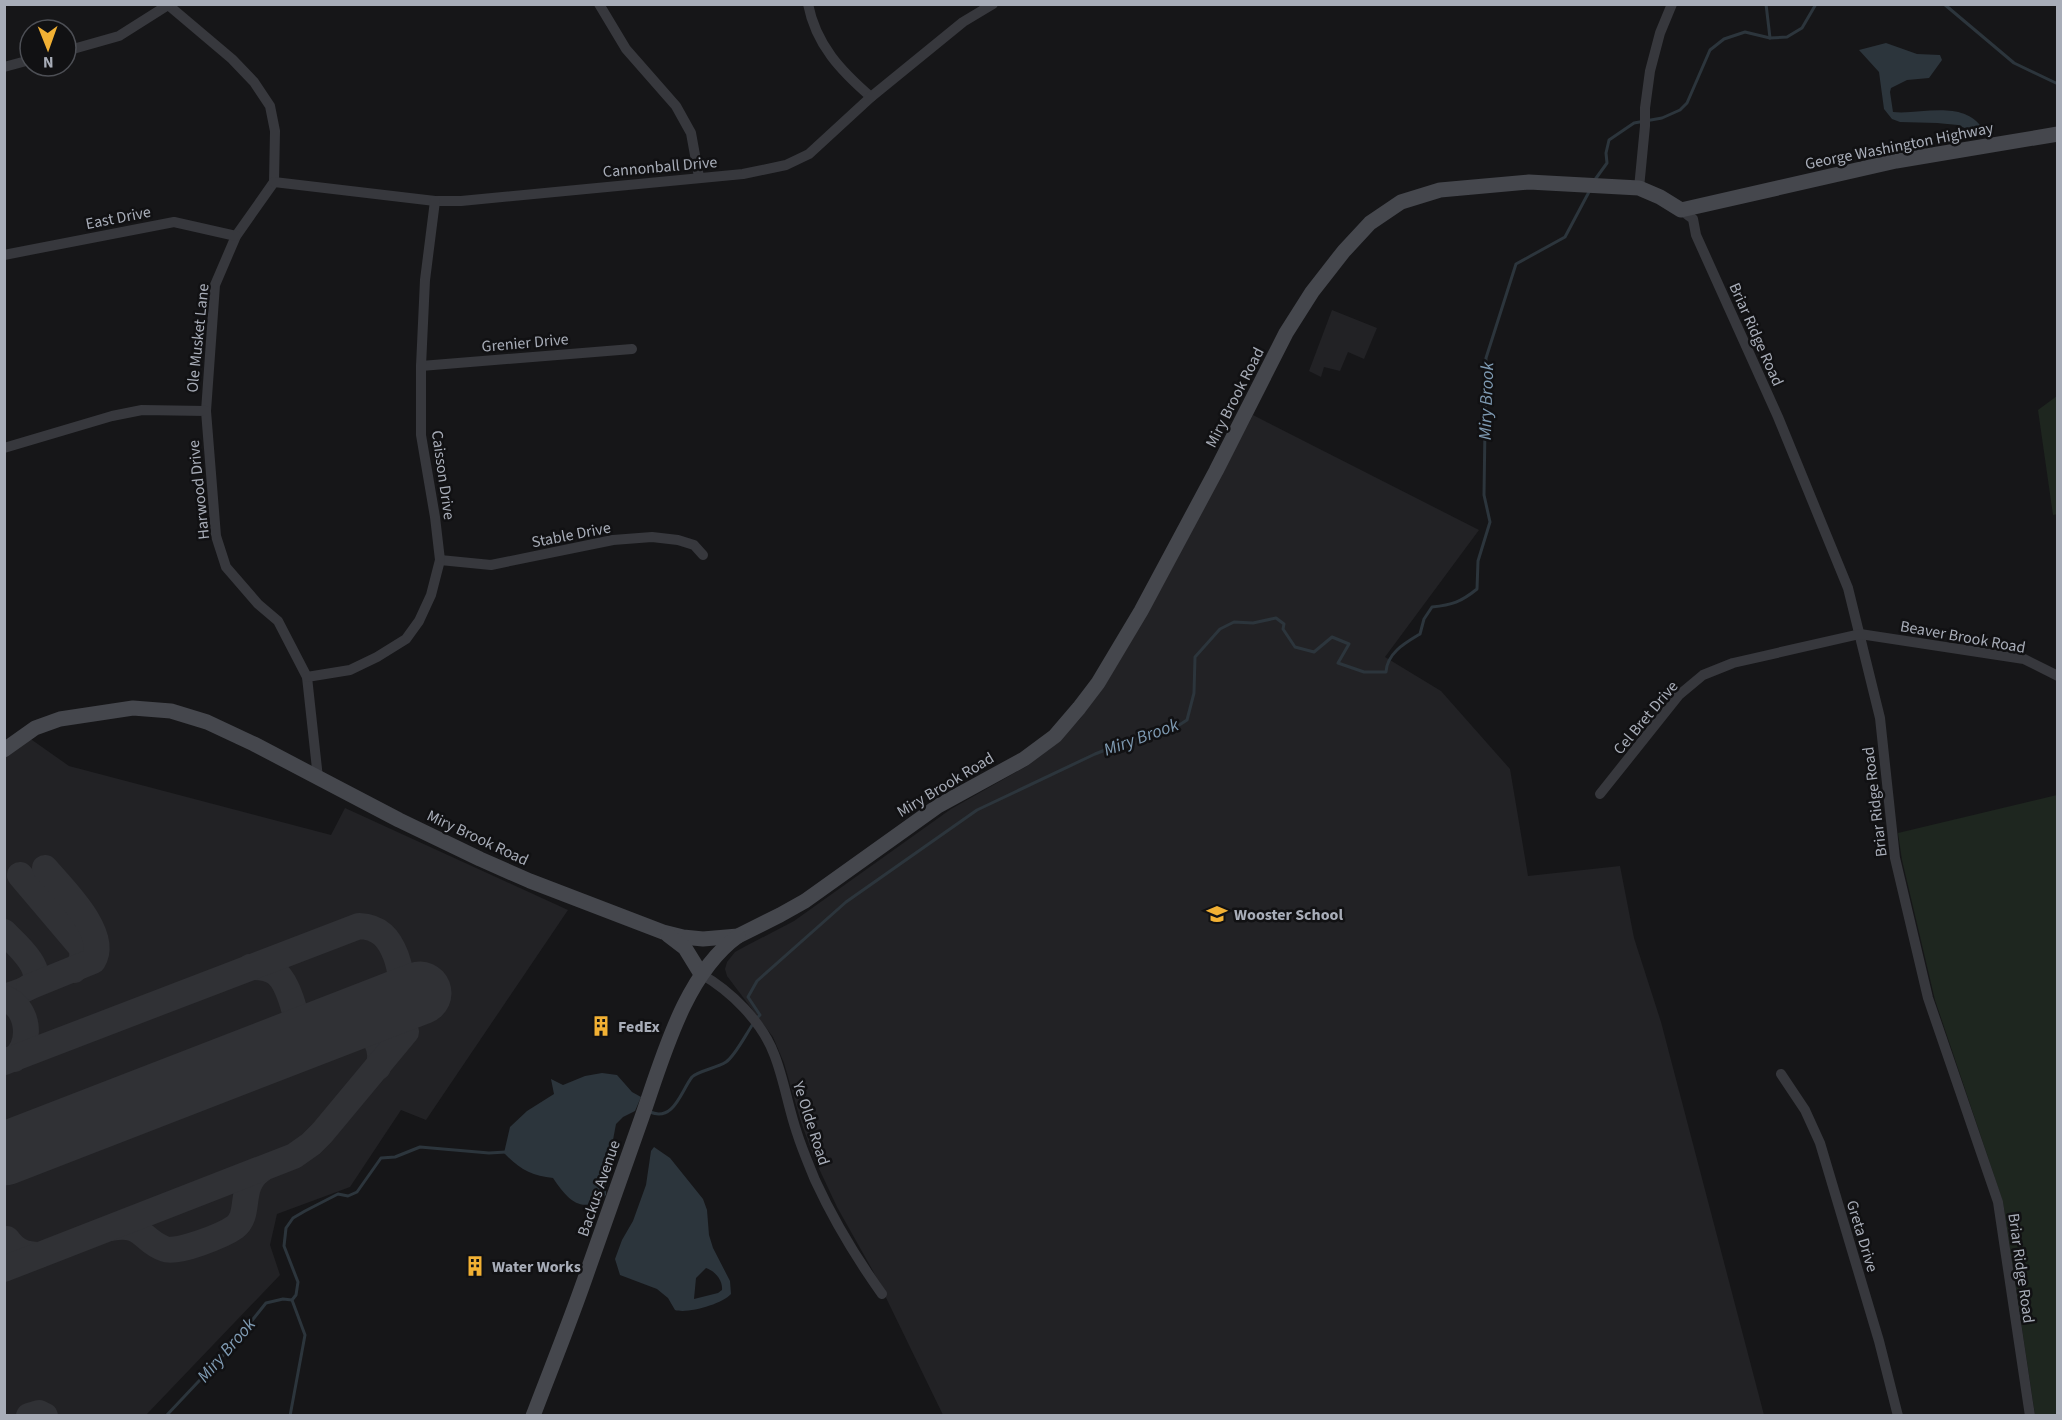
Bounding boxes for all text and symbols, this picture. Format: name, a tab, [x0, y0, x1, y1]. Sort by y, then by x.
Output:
north arrow	[18, 18, 78, 78]
text: N	[43, 51, 54, 73]
street label: George Washington Highway	[1803, 117, 1996, 175]
street label: Cannonball Drive	[602, 151, 718, 183]
street label: East Drive	[84, 201, 153, 235]
street label: Briar Ridge Road	[1723, 279, 1789, 390]
street label: Ole Musket Lane	[181, 282, 215, 394]
street label: Grenier Drive	[481, 328, 570, 358]
street label: Miry Brook Road	[1200, 344, 1270, 451]
water label: Miry Brook	[1473, 361, 1500, 441]
street label: Caisson Drive	[426, 429, 460, 521]
street label: Harwood Drive	[183, 439, 215, 541]
street label: Stable Drive	[530, 517, 613, 553]
street label: Beaver Brook Road	[1898, 615, 2027, 659]
street label: Cel Bret Drive	[1608, 676, 1683, 759]
water label: Miry Brook	[1100, 712, 1183, 763]
street label: Briar Ridge Road	[1857, 745, 1893, 858]
street label: Miry Brook Road	[893, 747, 998, 823]
street label: Miry Brook Road	[423, 805, 532, 871]
school or university icon: Wooster School	[1205, 902, 1229, 926]
place label: Wooster School	[1234, 904, 1343, 926]
building icon: FedEx	[589, 1014, 613, 1038]
place label: FedEx	[618, 1016, 660, 1038]
street label: Ye Olde Road	[787, 1078, 835, 1168]
street label: Backus Avenue	[572, 1137, 626, 1239]
street label: Greta Drive	[1841, 1198, 1883, 1275]
street label: Briar Ridge Road	[2002, 1212, 2040, 1325]
building icon: Water Works	[463, 1254, 487, 1278]
place label: Water Works	[492, 1256, 581, 1278]
water label: Miry Brook	[191, 1312, 262, 1388]

